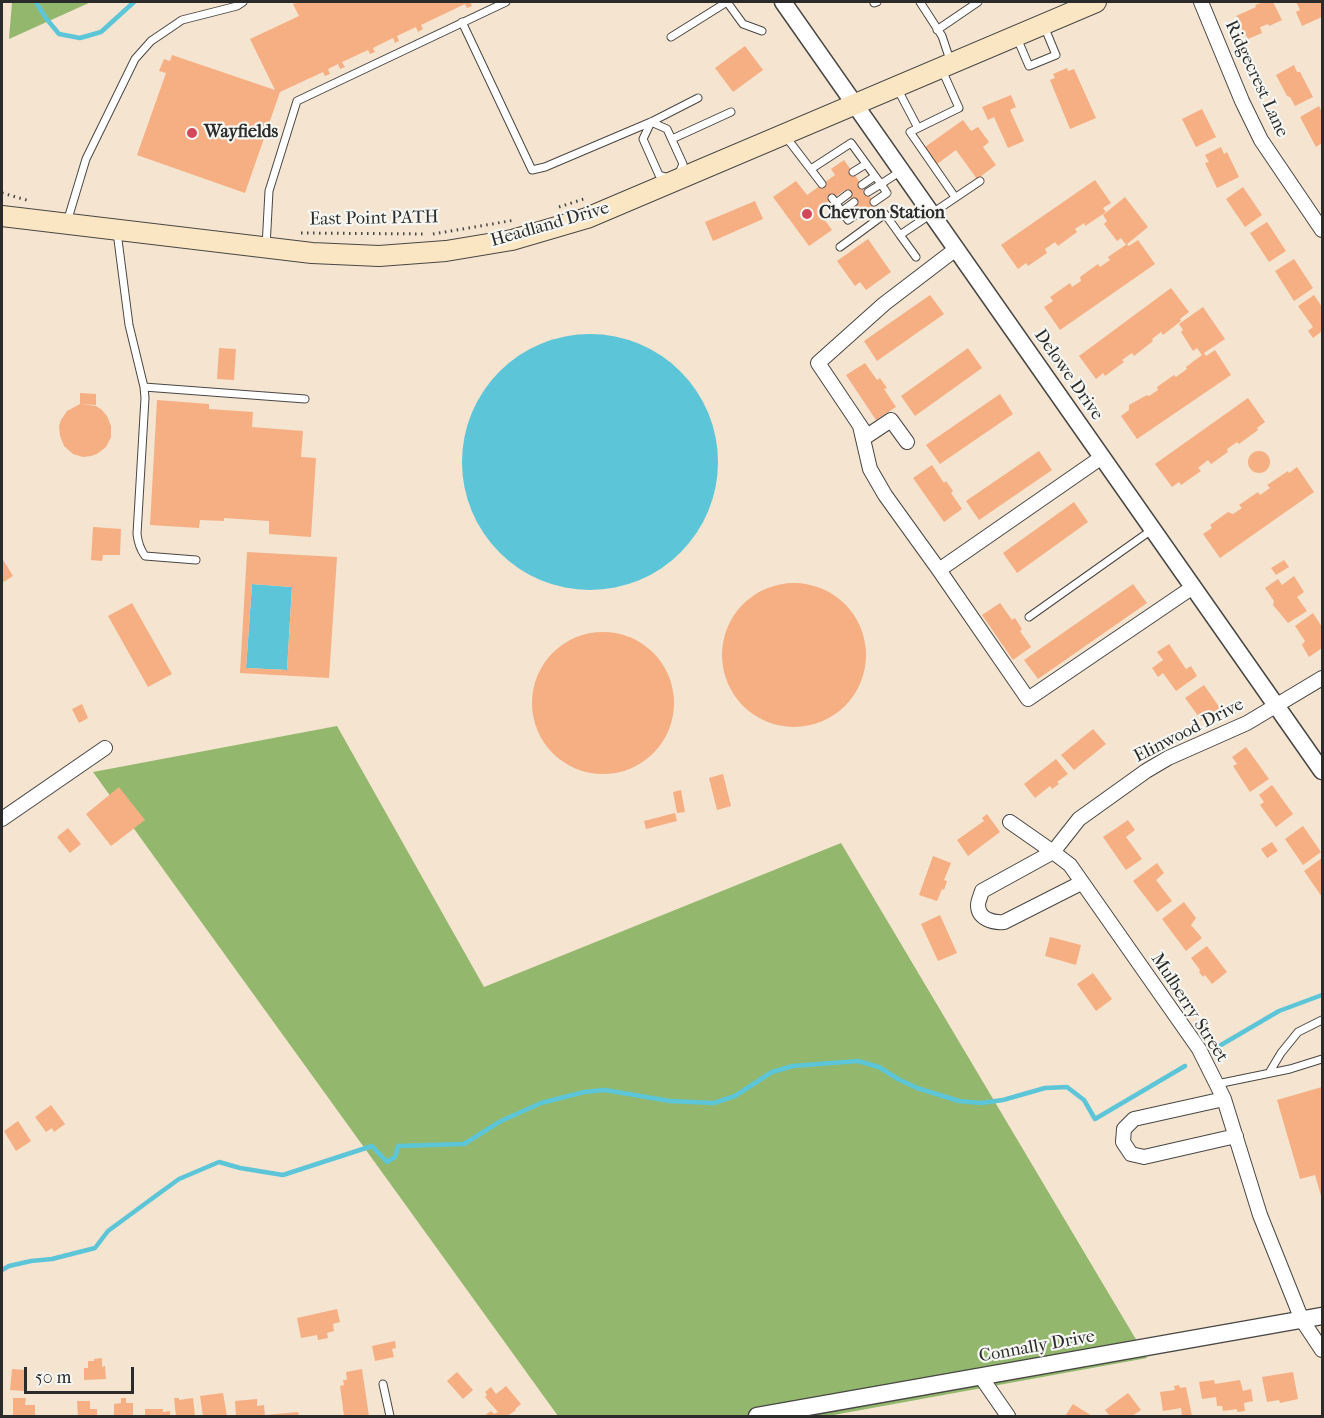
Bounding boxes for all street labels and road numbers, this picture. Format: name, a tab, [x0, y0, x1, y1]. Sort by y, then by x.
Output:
street label: Ridgecrest Lane	[1220, 17, 1292, 141]
street label: Headland Drive	[488, 198, 612, 252]
street label: East Point PATH	[309, 207, 439, 231]
street label: Delowe Drive	[1029, 325, 1107, 425]
street label: Elinwood Drive	[1131, 694, 1247, 768]
street label: Mulberry Street	[1146, 949, 1232, 1067]
street label: Connally Drive	[977, 1326, 1097, 1368]

